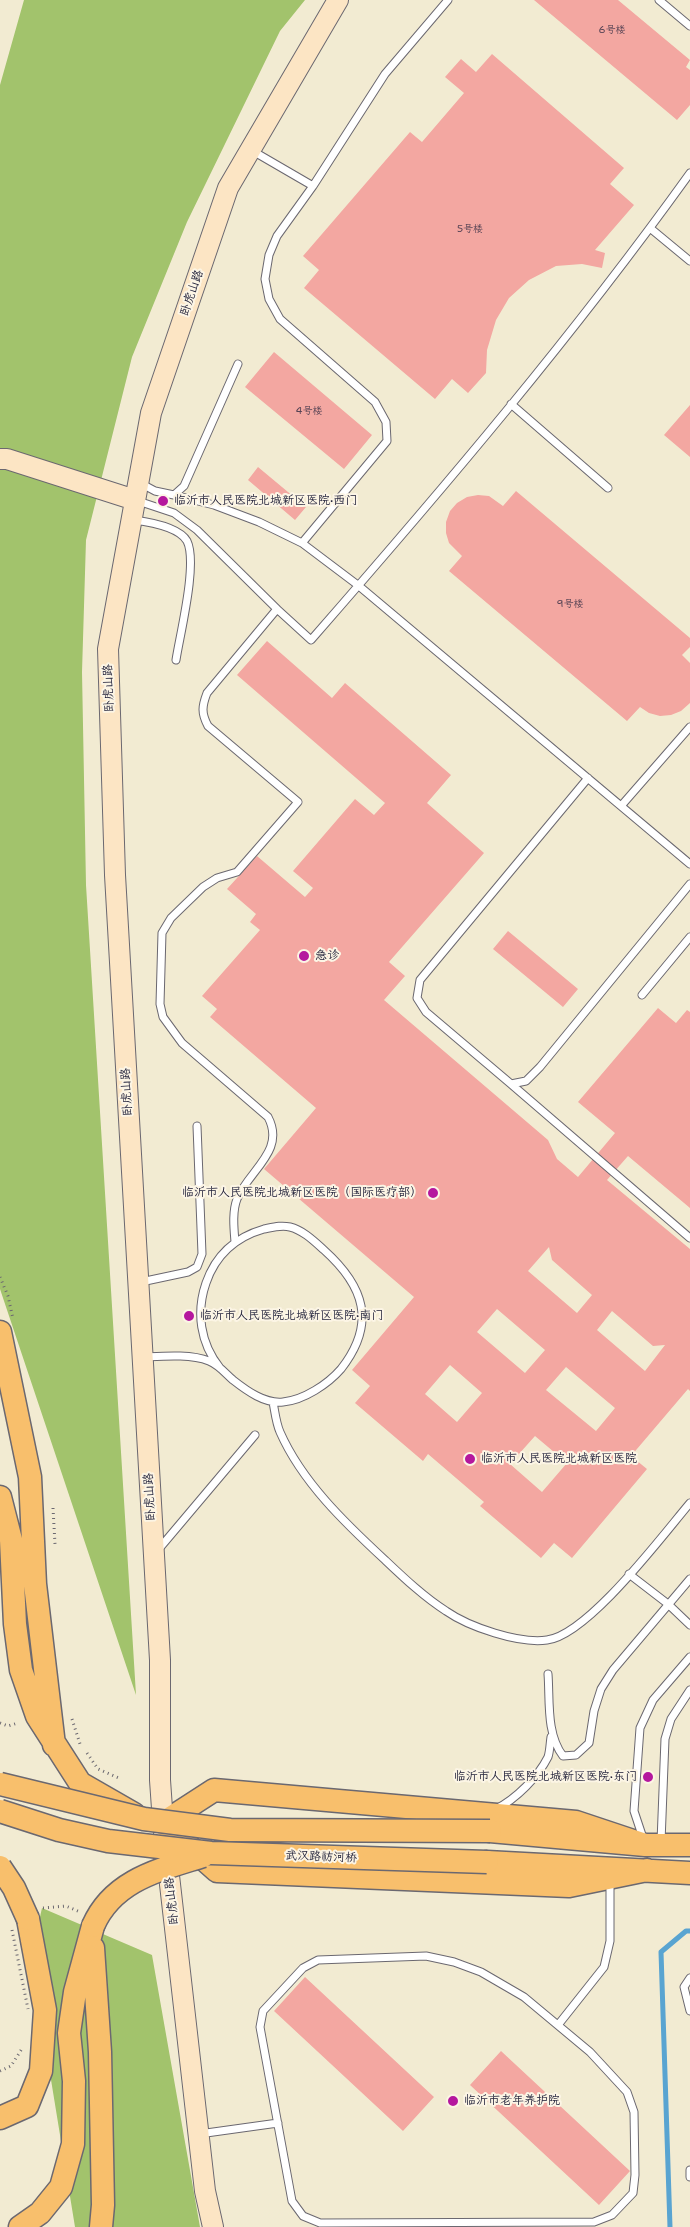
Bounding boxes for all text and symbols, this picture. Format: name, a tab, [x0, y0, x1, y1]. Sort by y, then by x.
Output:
house number: 6号楼	[599, 24, 625, 36]
house number: 5号楼	[457, 223, 483, 235]
street label: 卧虎山路	[177, 268, 207, 318]
house number: 4号楼	[296, 405, 322, 417]
marker: 临沂市人民医院北城新区医院·西门	[156, 494, 170, 508]
place label: 临沂市人民医院北城新区医院·西门	[174, 494, 357, 508]
house number: 9号楼	[557, 598, 583, 610]
street label: 卧虎山路	[101, 664, 117, 712]
marker: 急诊	[297, 949, 311, 963]
place label: 急诊	[315, 949, 339, 963]
street label: 卧虎山路	[119, 1068, 135, 1116]
place label: 临沂市人民医院北城新区医院（国际医疗部）	[182, 1186, 422, 1200]
marker: 临沂市人民医院北城新区医院（国际医疗部）	[426, 1186, 440, 1200]
marker: 临沂市人民医院北城新区医院·南门	[182, 1309, 196, 1323]
place label: 临沂市人民医院北城新区医院·南门	[200, 1309, 383, 1323]
marker: 临沂市人民医院北城新区医院	[463, 1452, 477, 1466]
place label: 临沂市人民医院北城新区医院	[481, 1452, 637, 1466]
street label: 卧虎山路	[142, 1473, 158, 1521]
place label: 临沂市人民医院北城新区医院·东门	[454, 1770, 637, 1784]
marker: 临沂市人民医院北城新区医院·东门	[641, 1770, 655, 1784]
street label: 武汉路祊河桥	[285, 1849, 357, 1865]
street label: 卧虎山路	[162, 1876, 182, 1926]
marker: 临沂市老年养护院	[446, 2094, 460, 2108]
place label: 临沂市老年养护院	[464, 2094, 560, 2108]

